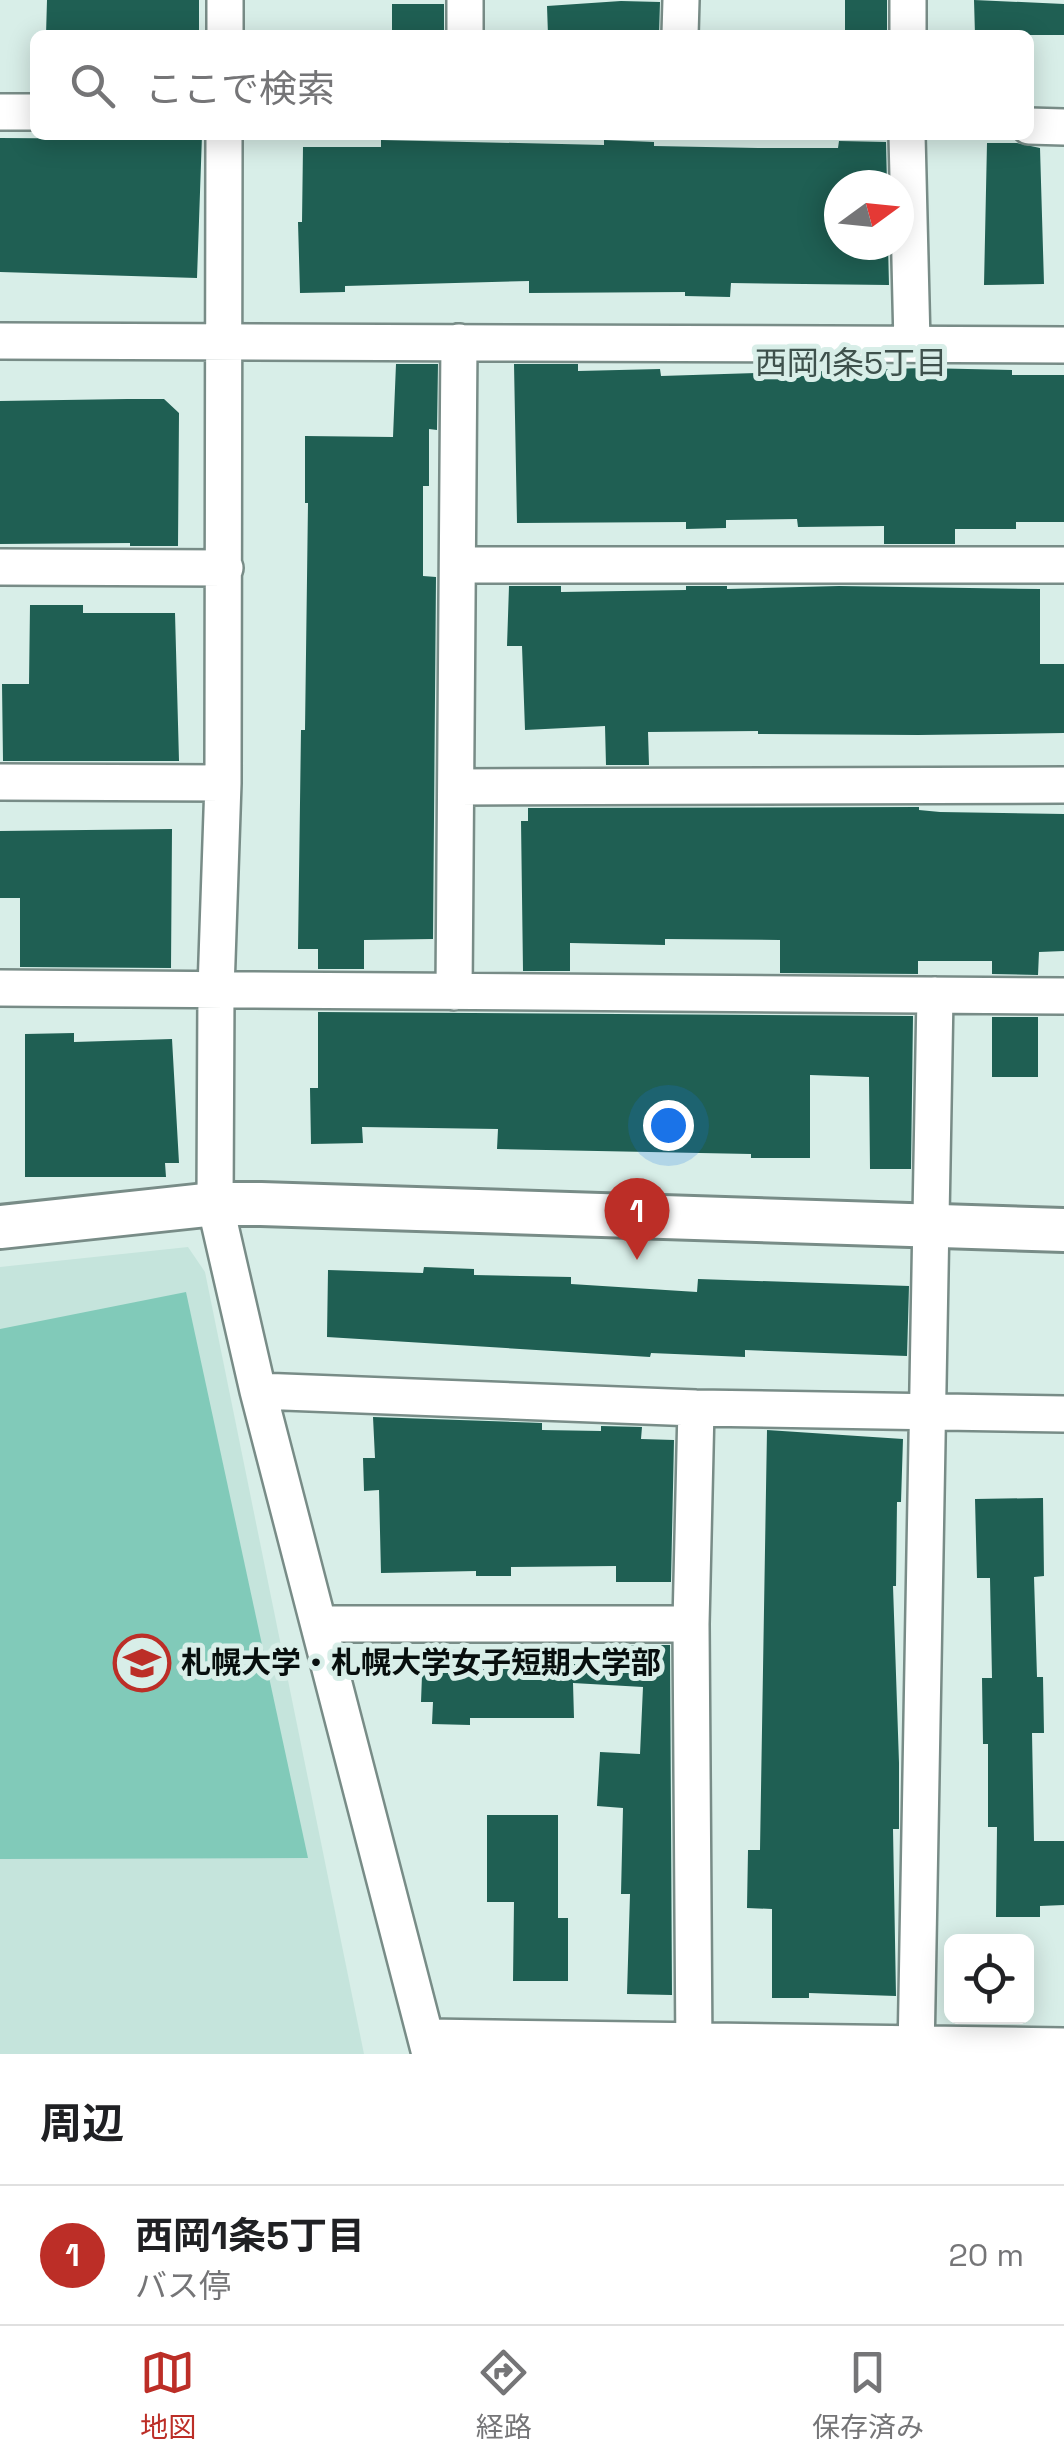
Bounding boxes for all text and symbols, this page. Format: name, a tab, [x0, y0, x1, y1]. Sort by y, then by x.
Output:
search box	[30, 30, 1034, 140]
icon: search	[65, 58, 120, 113]
text: ここで検索	[145, 65, 335, 113]
north arrow	[824, 170, 914, 260]
district label: 西岡1条5丁目	[755, 343, 947, 383]
your location	[643, 1100, 694, 1151]
pin: 1	[604, 1178, 670, 1260]
school or university icon: 札幌大学・札幌大学女子短期大学部	[112, 1633, 172, 1693]
place label: 札幌大学・札幌大学女子短期大学部	[181, 1643, 661, 1682]
map controls	[944, 1934, 1034, 2024]
button: locate	[944, 1934, 1034, 2024]
text: 周辺	[40, 2097, 124, 2150]
text: 西岡1条5丁目	[135, 2212, 365, 2260]
text: 1	[65, 2235, 80, 2275]
text: 20 m	[948, 2235, 1024, 2275]
text: バス停	[135, 2266, 231, 2306]
tab: 地図	[140, 2345, 196, 2445]
tab: 経路	[476, 2345, 532, 2445]
tab: 保存済み	[812, 2345, 924, 2445]

